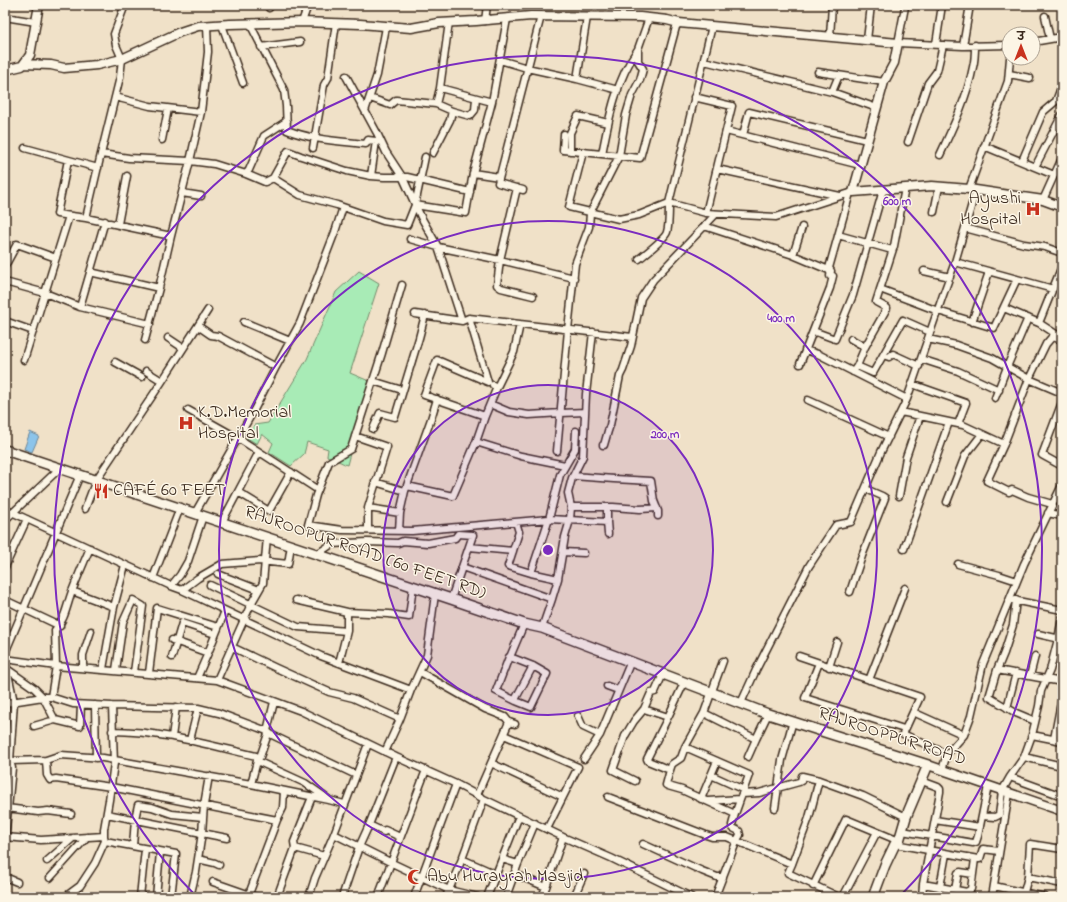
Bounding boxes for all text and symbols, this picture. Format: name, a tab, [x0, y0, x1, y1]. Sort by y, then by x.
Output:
north arrow	[1001, 26, 1041, 66]
text: उ	[1016, 29, 1026, 45]
place label: Ayushi Hospital	[960, 186, 1021, 233]
text: 600 m	[882, 193, 912, 211]
hospital icon: Ayushi Hospital	[1024, 200, 1042, 218]
text: 400 m	[766, 310, 795, 328]
place label: K.D.Memorial Hospital	[198, 400, 291, 447]
hospital icon: K.D.Memorial Hospital	[177, 414, 195, 432]
text: 200 m	[650, 426, 680, 444]
place label: CAFÉ 60 FEET	[113, 478, 225, 504]
restaurant icon: CAFÉ 60 FEET	[92, 482, 110, 500]
street label: RAJROOPUR ROAD (60 FEET RD)	[241, 499, 489, 607]
centre of rings	[541, 543, 555, 557]
street label: RAJROOPPUR ROAD	[815, 701, 969, 773]
place label: Abu Hurayrah Masjid	[427, 864, 583, 890]
mosque icon: Abu Hurayrah Masjid	[406, 868, 424, 886]

